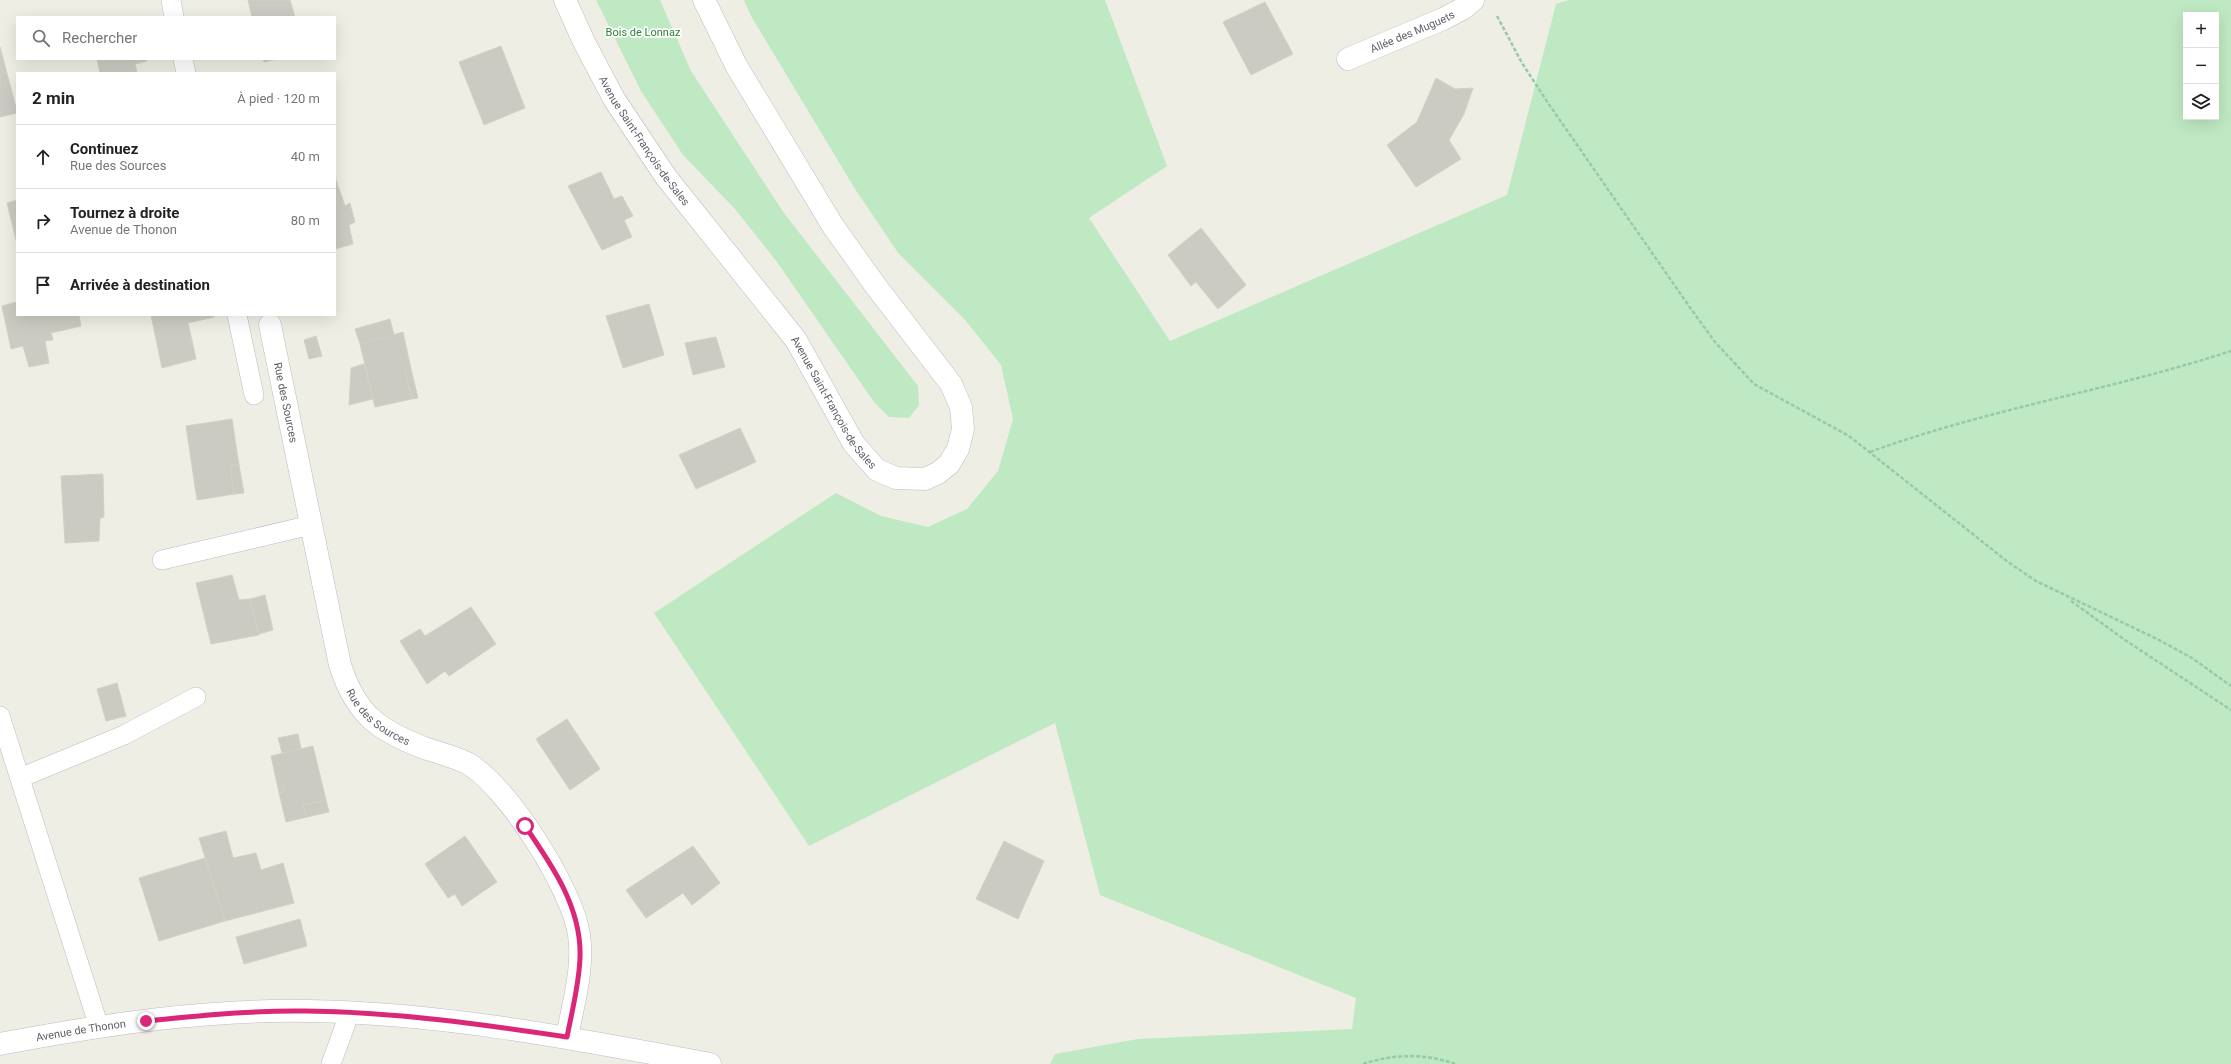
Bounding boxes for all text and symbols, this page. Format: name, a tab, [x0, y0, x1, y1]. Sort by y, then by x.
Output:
street label: Allée des Muguets	[1368, 8, 1457, 56]
map controls	[2183, 12, 2219, 120]
button: +	[2183, 12, 2219, 48]
search box	[16, 16, 336, 60]
park label: Bois de Lonnaz	[606, 26, 681, 39]
icon: search	[30, 27, 52, 49]
text: Rechercher	[62, 29, 137, 47]
button: −	[2183, 48, 2219, 84]
street label: Avenue Saint-François-de-Sales	[596, 74, 692, 209]
button: layers	[2183, 84, 2219, 120]
text: 2 min	[32, 88, 75, 108]
text: À pied · 120 m	[237, 91, 320, 106]
text: Continuez	[70, 140, 138, 158]
icon: ahead	[32, 146, 54, 168]
text: 40 m	[291, 149, 320, 164]
text: Rue des Sources	[70, 158, 166, 173]
text: Tournez à droite	[70, 204, 179, 222]
icon: right	[32, 210, 54, 232]
text: 80 m	[291, 213, 320, 228]
text: Avenue de Thonon	[70, 222, 177, 237]
icon: arrive	[32, 274, 54, 296]
text: Arrivée à destination	[70, 276, 210, 294]
street label: Avenue Saint-François-de-Sales	[788, 334, 879, 472]
street label: Rue des Sources	[271, 361, 300, 444]
street label: Rue des Sources	[343, 687, 412, 748]
route start	[516, 817, 534, 835]
route end	[137, 1012, 155, 1030]
street label: Avenue de Thonon	[35, 1017, 127, 1044]

